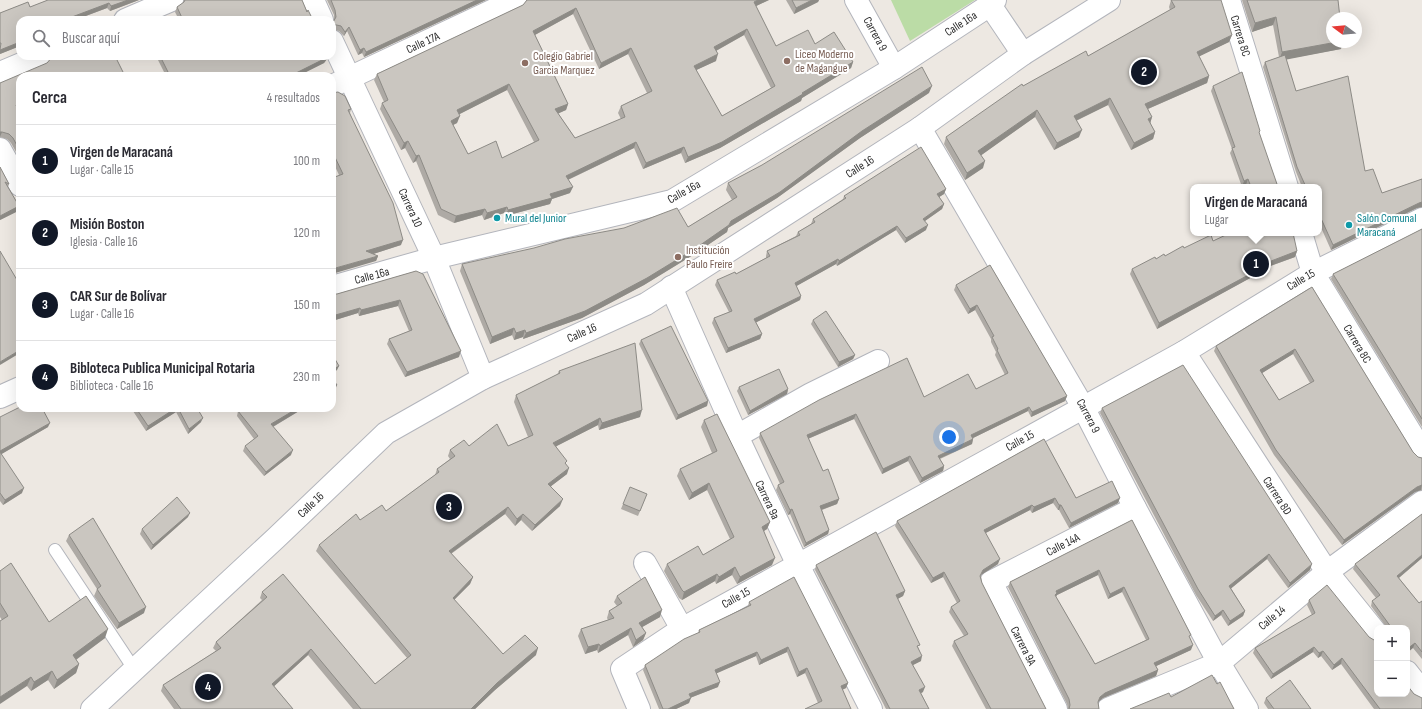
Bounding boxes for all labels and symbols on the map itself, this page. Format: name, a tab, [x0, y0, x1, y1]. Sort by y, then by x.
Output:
street label: Calle 16a	[942, 8, 980, 40]
north arrow	[1326, 12, 1362, 48]
street label: Carrera 8C	[1227, 13, 1253, 59]
street label: Carrera 9	[860, 14, 890, 54]
street label: Calle 17A	[404, 28, 443, 57]
place label: Liceo Moderno de Magangue	[795, 47, 854, 76]
place label: Colegio Gabriel Garcia Marquez	[533, 49, 595, 78]
marker: Liceo Moderno de Magangue	[782, 56, 792, 66]
pin: 2	[1131, 57, 1157, 87]
marker: Colegio Gabriel Garcia Marquez	[520, 58, 530, 68]
street label: Calle 16	[843, 152, 877, 182]
street label: Calle 16a	[665, 177, 703, 207]
street label: Carrera 10	[395, 186, 425, 230]
place label: Mural del Junior	[505, 211, 567, 226]
place label: Salón Comunal Maracaná	[1357, 211, 1416, 240]
marker: Mural del Junior	[492, 213, 502, 223]
marker: Salón Comunal Maracaná	[1344, 220, 1354, 230]
place label: Institución Paulo Freire	[686, 243, 733, 272]
pin: 1	[1243, 249, 1269, 279]
marker: Institución Paulo Freire	[673, 252, 683, 262]
street label: Calle 16a	[353, 264, 391, 288]
street label: Calle 15	[1284, 266, 1318, 294]
street label: Calle 16	[565, 320, 599, 346]
street label: Carrera 8C	[1340, 322, 1374, 366]
street label: Carrera 9	[1073, 396, 1103, 436]
your location	[939, 427, 959, 447]
street label: Calle 15	[1003, 427, 1037, 455]
street label: Carrera 8D	[1259, 474, 1295, 518]
street label: Carrera 9a	[751, 478, 783, 522]
street label: Calle 16	[295, 489, 327, 521]
pin: 3	[436, 492, 462, 522]
street label: Calle 14A	[1044, 530, 1083, 560]
street label: Calle 15	[719, 584, 753, 612]
street label: Calle 14	[1255, 602, 1289, 634]
street label: Carrera 9A	[1007, 624, 1040, 669]
pin: 4	[195, 672, 221, 702]

